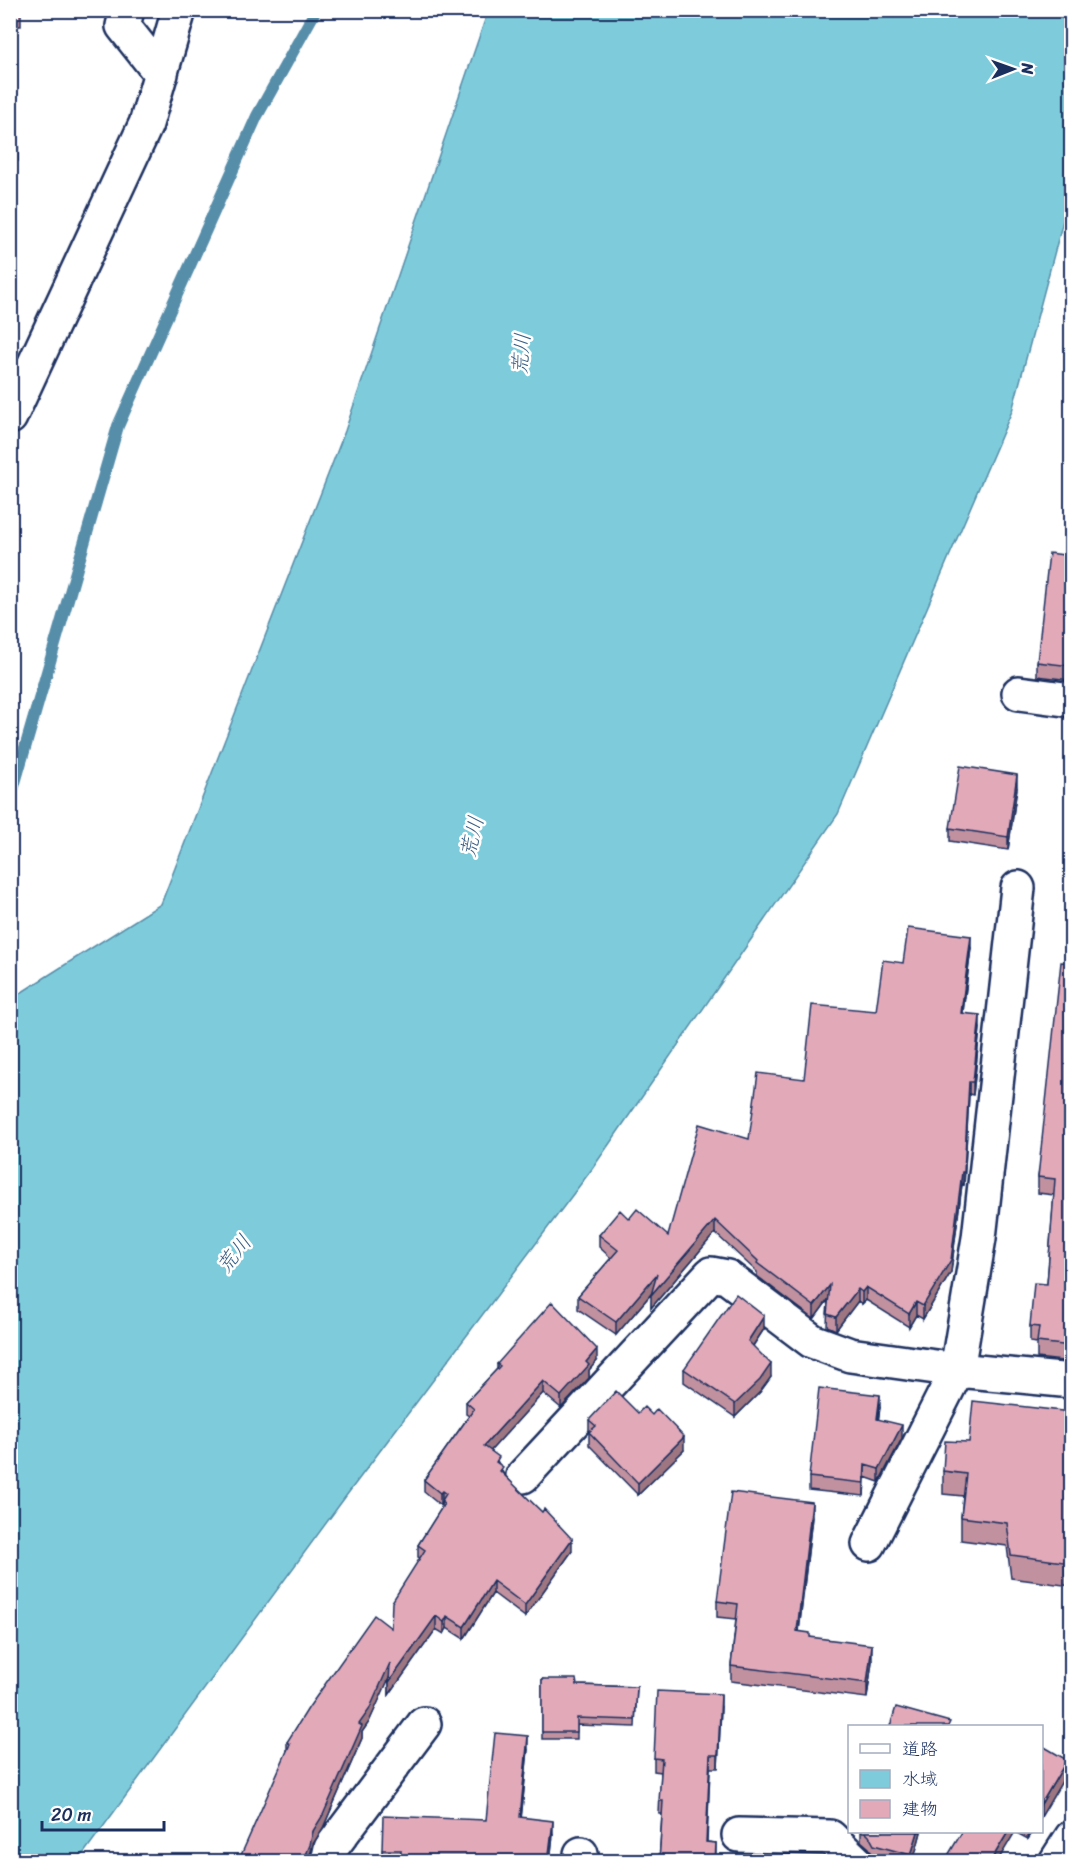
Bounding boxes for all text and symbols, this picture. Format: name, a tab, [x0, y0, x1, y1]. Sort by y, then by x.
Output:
north arrow	[983, 39, 1043, 99]
text: N	[1013, 62, 1042, 75]
water label: 荒川	[500, 331, 542, 377]
water label: 荒川	[449, 812, 495, 862]
water label: 荒川	[206, 1226, 262, 1282]
legend	[848, 1725, 1043, 1833]
text: 道路	[902, 1733, 938, 1765]
text: 水域	[902, 1763, 938, 1795]
text: 建物	[902, 1793, 938, 1825]
scale bar	[42, 1794, 164, 1832]
text: 20 m	[51, 1799, 91, 1831]

